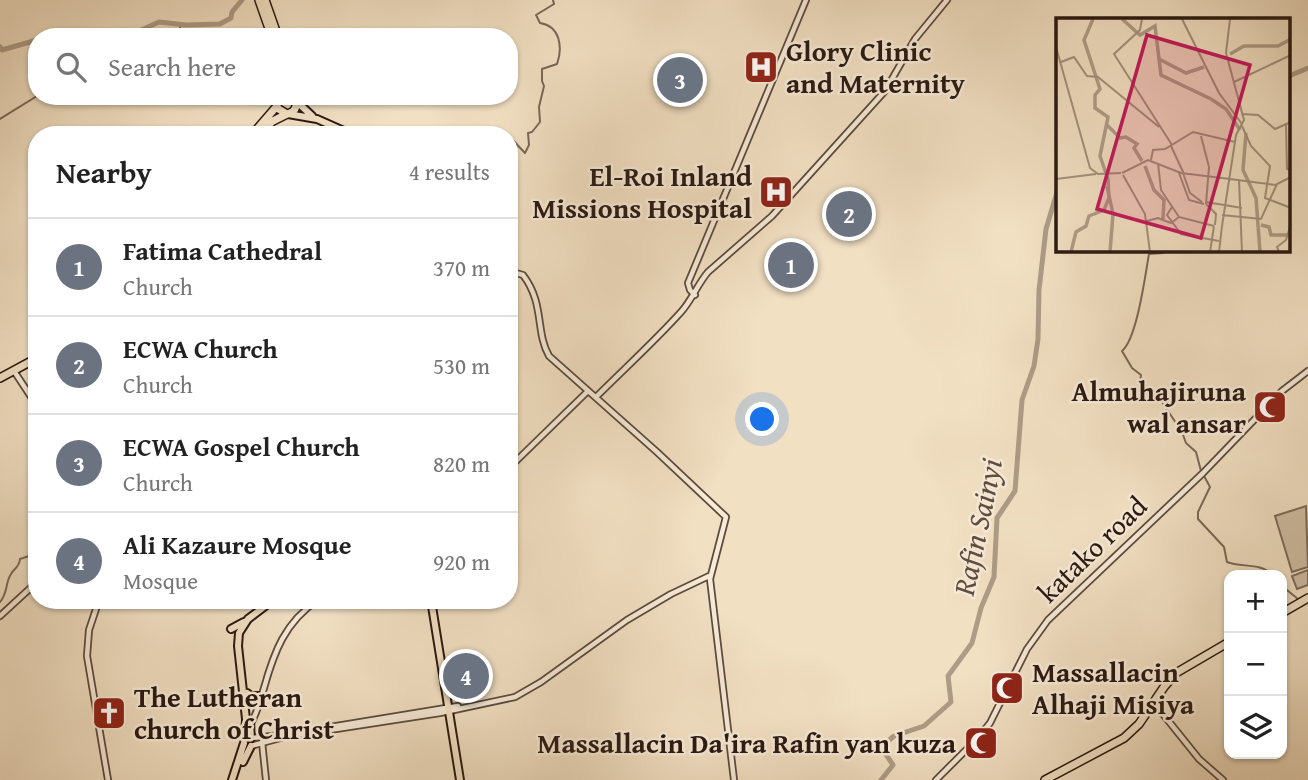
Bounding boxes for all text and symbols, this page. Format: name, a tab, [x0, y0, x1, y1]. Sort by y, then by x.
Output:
inset map	[1056, 18, 1290, 252]
search box	[28, 28, 518, 105]
place label: Glory Clinic and Maternity	[786, 30, 966, 103]
text: Search here	[108, 47, 236, 86]
icon: search	[52, 48, 90, 86]
hospital icon: Glory Clinic and Maternity	[742, 48, 780, 86]
pin: 3	[657, 54, 703, 106]
text: Nearby	[56, 150, 152, 194]
text: 4 results	[409, 155, 490, 188]
place label: El-Roi Inland Missions Hospital	[532, 155, 753, 228]
hospital icon: El-Roi Inland Missions Hospital	[757, 173, 795, 211]
pin: 2	[826, 188, 872, 240]
text: Fatima Cathedral	[123, 231, 322, 270]
pin: 1	[768, 239, 814, 291]
text: 1	[73, 251, 85, 284]
text: 370 m	[433, 251, 490, 284]
text: Church	[123, 270, 193, 303]
text: ECWA Church	[123, 329, 278, 368]
text: 2	[73, 349, 85, 382]
text: 530 m	[433, 349, 490, 382]
text: Church	[123, 368, 193, 401]
place label: Almuhajiruna wal ansar	[1072, 370, 1247, 443]
mosque icon: Almuhajiruna wal ansar	[1251, 388, 1289, 426]
your location	[745, 402, 779, 436]
text: ECWA Gospel Church	[123, 427, 360, 466]
text: 3	[73, 447, 85, 480]
text: 820 m	[433, 447, 490, 480]
water label: Rafin Sainyi	[941, 454, 1013, 600]
text: Church	[123, 466, 193, 499]
street label: katako road	[1028, 486, 1156, 611]
text: Ali Kazaure Mosque	[123, 525, 352, 564]
text: 4	[73, 545, 85, 578]
text: 920 m	[433, 545, 490, 578]
text: Mosque	[123, 564, 198, 597]
map controls	[1224, 570, 1287, 759]
button: +	[1224, 570, 1287, 633]
button: −	[1224, 633, 1287, 696]
pin: 4	[443, 650, 489, 702]
place label: Massallacin Alhaji Misiya	[1032, 651, 1195, 724]
mosque icon: Massallacin Alhaji Misiya	[988, 669, 1026, 707]
place label: The Lutheran church of Christ	[134, 676, 335, 749]
church icon: The Lutheran church of Christ	[90, 694, 128, 732]
button: layers	[1224, 696, 1287, 759]
place label: Massallacin Da'ira Rafin yan kuza	[537, 722, 957, 763]
mosque icon: Massallacin Da'ira Rafin yan kuza	[962, 724, 1000, 762]

